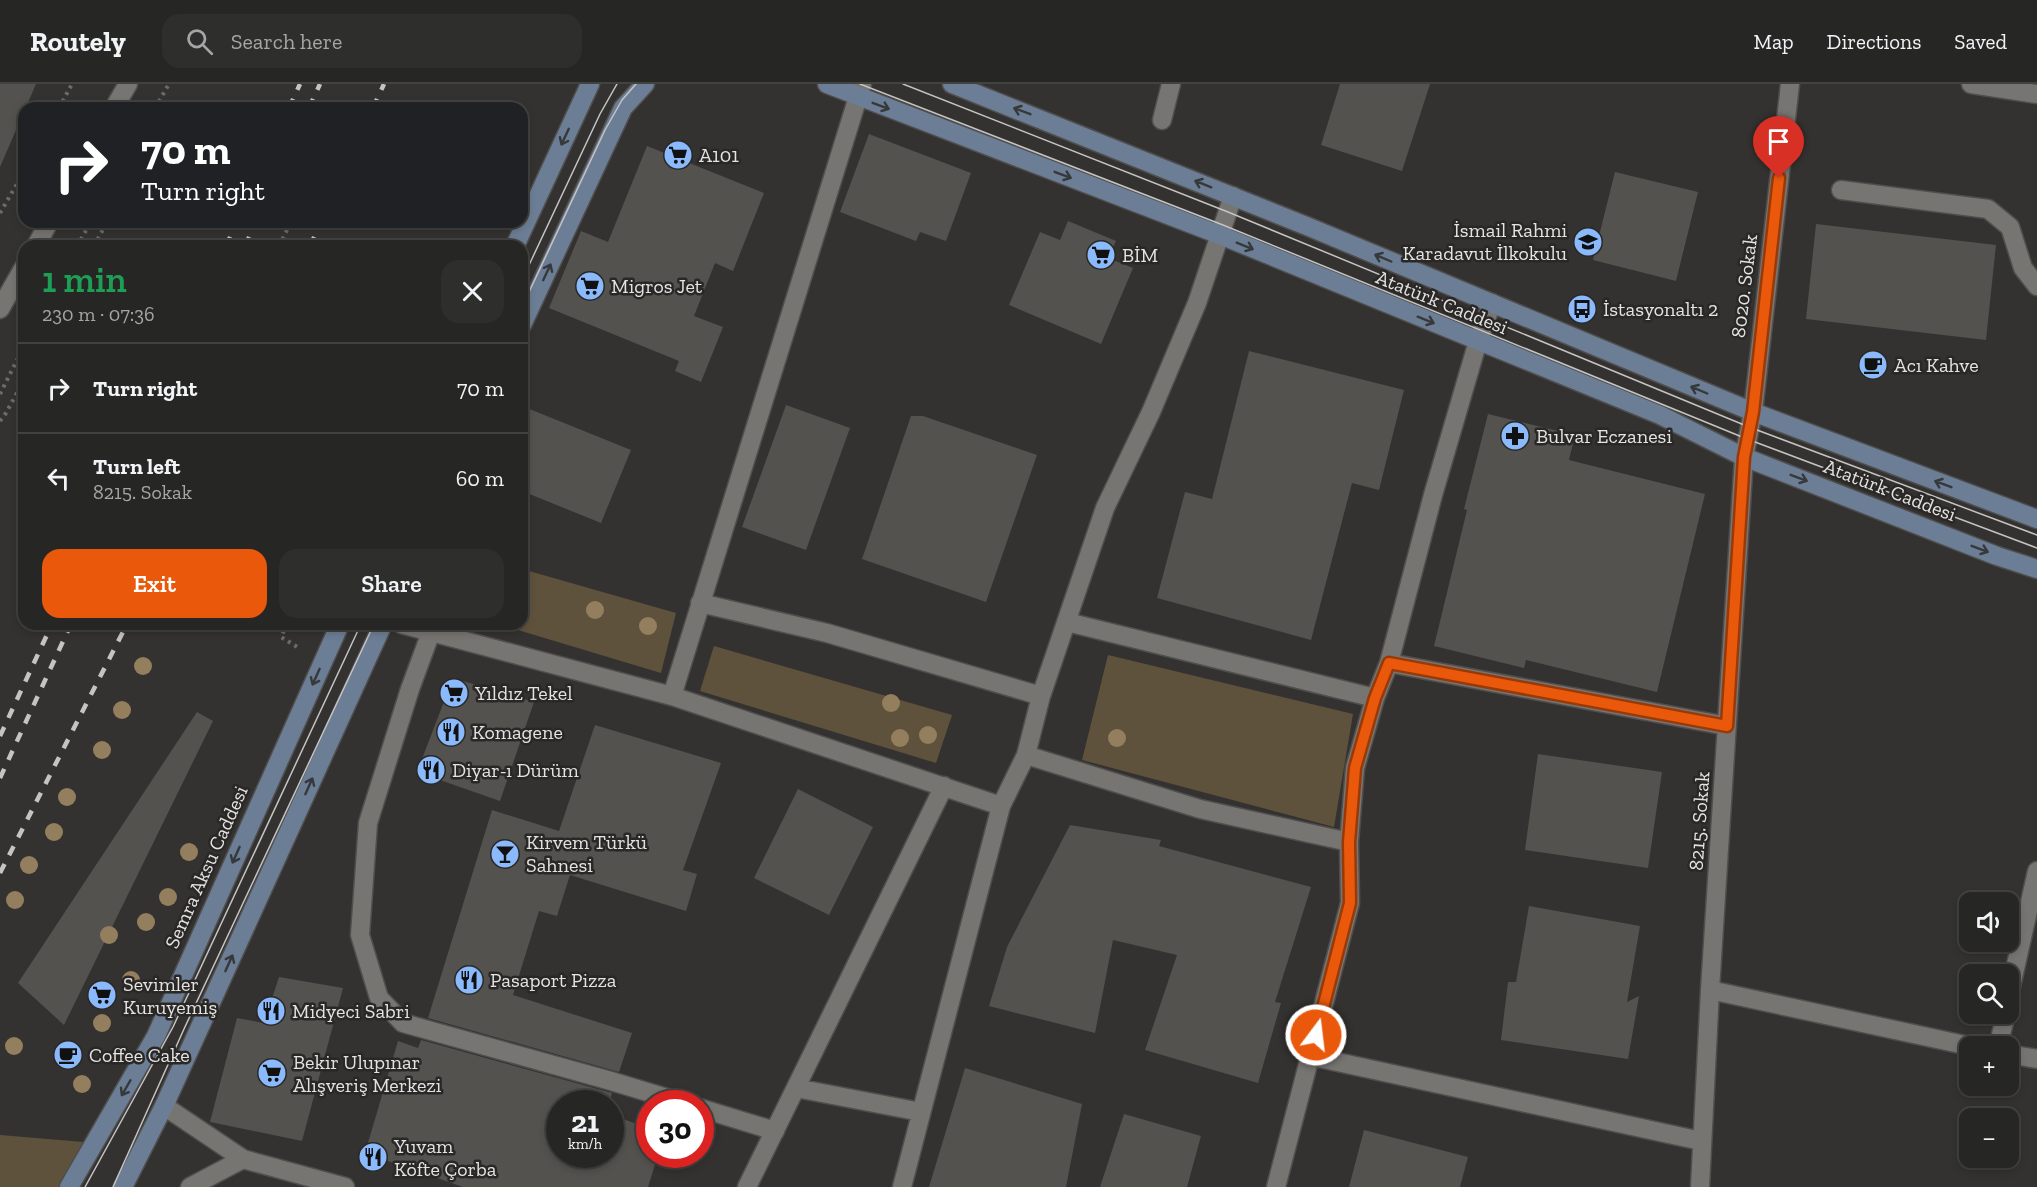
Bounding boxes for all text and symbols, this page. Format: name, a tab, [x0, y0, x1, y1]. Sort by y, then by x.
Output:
search box	[162, 14, 582, 68]
text: Routely	[30, 25, 126, 58]
icon: search	[183, 25, 216, 58]
text: Search here	[231, 28, 342, 55]
text: Map	[1754, 29, 1794, 54]
text: Directions	[1827, 29, 1921, 54]
text: Saved	[1954, 29, 2007, 54]
one-way arrow	[872, 101, 890, 112]
one-way arrow	[1013, 105, 1032, 116]
pin	[1753, 116, 1804, 178]
text: 70 m	[141, 124, 231, 175]
icon: arrive	[1762, 125, 1795, 158]
icon: right	[42, 126, 120, 204]
one-way arrow	[559, 128, 571, 146]
supermarket icon: A101	[662, 139, 694, 171]
place label: A101	[699, 143, 739, 167]
one-way arrow	[1054, 171, 1072, 182]
text: Turn right	[141, 175, 265, 207]
one-way arrow	[1194, 178, 1212, 189]
place label: İsmail Rahmi Karadavut İlkokulu	[1403, 218, 1567, 265]
school or university icon: İsmail Rahmi Karadavut İlkokulu	[1572, 226, 1604, 258]
street label: 8020. Sokak	[1726, 232, 1762, 339]
supermarket icon: BİM	[1085, 239, 1117, 271]
one-way arrow	[1236, 241, 1254, 252]
place label: BİM	[1122, 243, 1158, 267]
one-way arrow	[1375, 252, 1393, 263]
text: 1 min	[42, 258, 127, 301]
button: close	[441, 260, 504, 323]
one-way arrow	[541, 263, 553, 281]
street label: Atatürk Caddesi	[1373, 265, 1512, 339]
supermarket icon: Migros Jet	[574, 270, 606, 302]
place label: Migros Jet	[611, 274, 703, 298]
bus stop icon: İstasyonaltı 2	[1566, 293, 1598, 325]
place label: İstasyonaltı 2	[1603, 297, 1718, 321]
text: 230 m · 07:36	[42, 302, 155, 326]
one-way arrow	[1416, 315, 1434, 326]
cafe icon: Acı Kahve	[1857, 349, 1889, 381]
place label: Acı Kahve	[1894, 353, 1979, 377]
icon: right	[42, 372, 75, 405]
text: Turn right	[93, 375, 197, 402]
text: 70 m	[457, 375, 504, 402]
one-way arrow	[1690, 384, 1708, 395]
pharmacy icon: Bulvar Eczanesi	[1499, 420, 1531, 452]
place label: Bulvar Eczanesi	[1536, 424, 1672, 448]
text: Turn left	[93, 453, 180, 480]
street label: Atatürk Caddesi	[1820, 454, 1960, 526]
icon: left	[42, 462, 75, 495]
text: 60 m	[456, 465, 504, 492]
one-way arrow	[1789, 474, 1807, 485]
one-way arrow	[1934, 477, 1953, 488]
text: 8215. Sokak	[93, 480, 192, 504]
one-way arrow	[1970, 545, 1989, 556]
button: Exit	[42, 549, 267, 618]
button: Share	[279, 549, 504, 618]
one-way arrow	[310, 668, 321, 686]
supermarket icon: Yıldız Tekel	[438, 677, 470, 709]
place label: Yıldız Tekel	[474, 681, 572, 705]
restaurant icon: Komagene	[435, 716, 467, 748]
place label: Komagene	[472, 720, 563, 744]
restaurant icon: Diyar-ı Dürüm	[415, 754, 447, 786]
place label: Diyar-ı Dürüm	[452, 758, 579, 782]
street label: 8215. Sokak	[1684, 770, 1714, 871]
one-way arrow	[304, 777, 316, 795]
street label: Semra Aksu Caddesi	[159, 782, 253, 952]
place label: Kirvem Türkü Sahnesi	[526, 830, 647, 877]
bar icon: Kirvem Türkü Sahnesi	[489, 838, 521, 870]
one-way arrow	[230, 846, 242, 864]
map controls	[1959, 892, 2019, 1168]
button: sound	[1959, 892, 2019, 952]
one-way arrow	[223, 955, 235, 973]
restaurant icon: Pasaport Pizza	[453, 964, 485, 996]
button: search	[1959, 964, 2019, 1024]
place label: Pasaport Pizza	[490, 968, 617, 992]
place label: Sevimler Kuruyemiş	[123, 972, 217, 1019]
supermarket icon: Sevimler Kuruyemiş	[86, 979, 118, 1011]
restaurant icon: Midyeci Sabri	[255, 995, 287, 1027]
place label: Midyeci Sabri	[292, 999, 410, 1023]
position arrow	[1284, 1003, 1348, 1067]
button: +	[1959, 1036, 2019, 1096]
cafe icon: Coffee Cake	[52, 1039, 84, 1071]
place label: Coffee Cake	[89, 1043, 190, 1067]
place label: Bekir Ulupınar Alışveriş Merkezi	[293, 1050, 442, 1097]
supermarket icon: Bekir Ulupınar Alışveriş Merkezi	[256, 1057, 288, 1089]
one-way arrow	[120, 1079, 132, 1096]
speed limit sign: 30	[636, 1090, 714, 1168]
text: 21	[571, 1104, 599, 1140]
button: −	[1959, 1108, 2019, 1168]
place label: Yuvam Köfte Çorba	[393, 1134, 497, 1181]
text: km/h	[568, 1135, 602, 1153]
restaurant icon: Yuvam Köfte Çorba	[357, 1141, 389, 1173]

